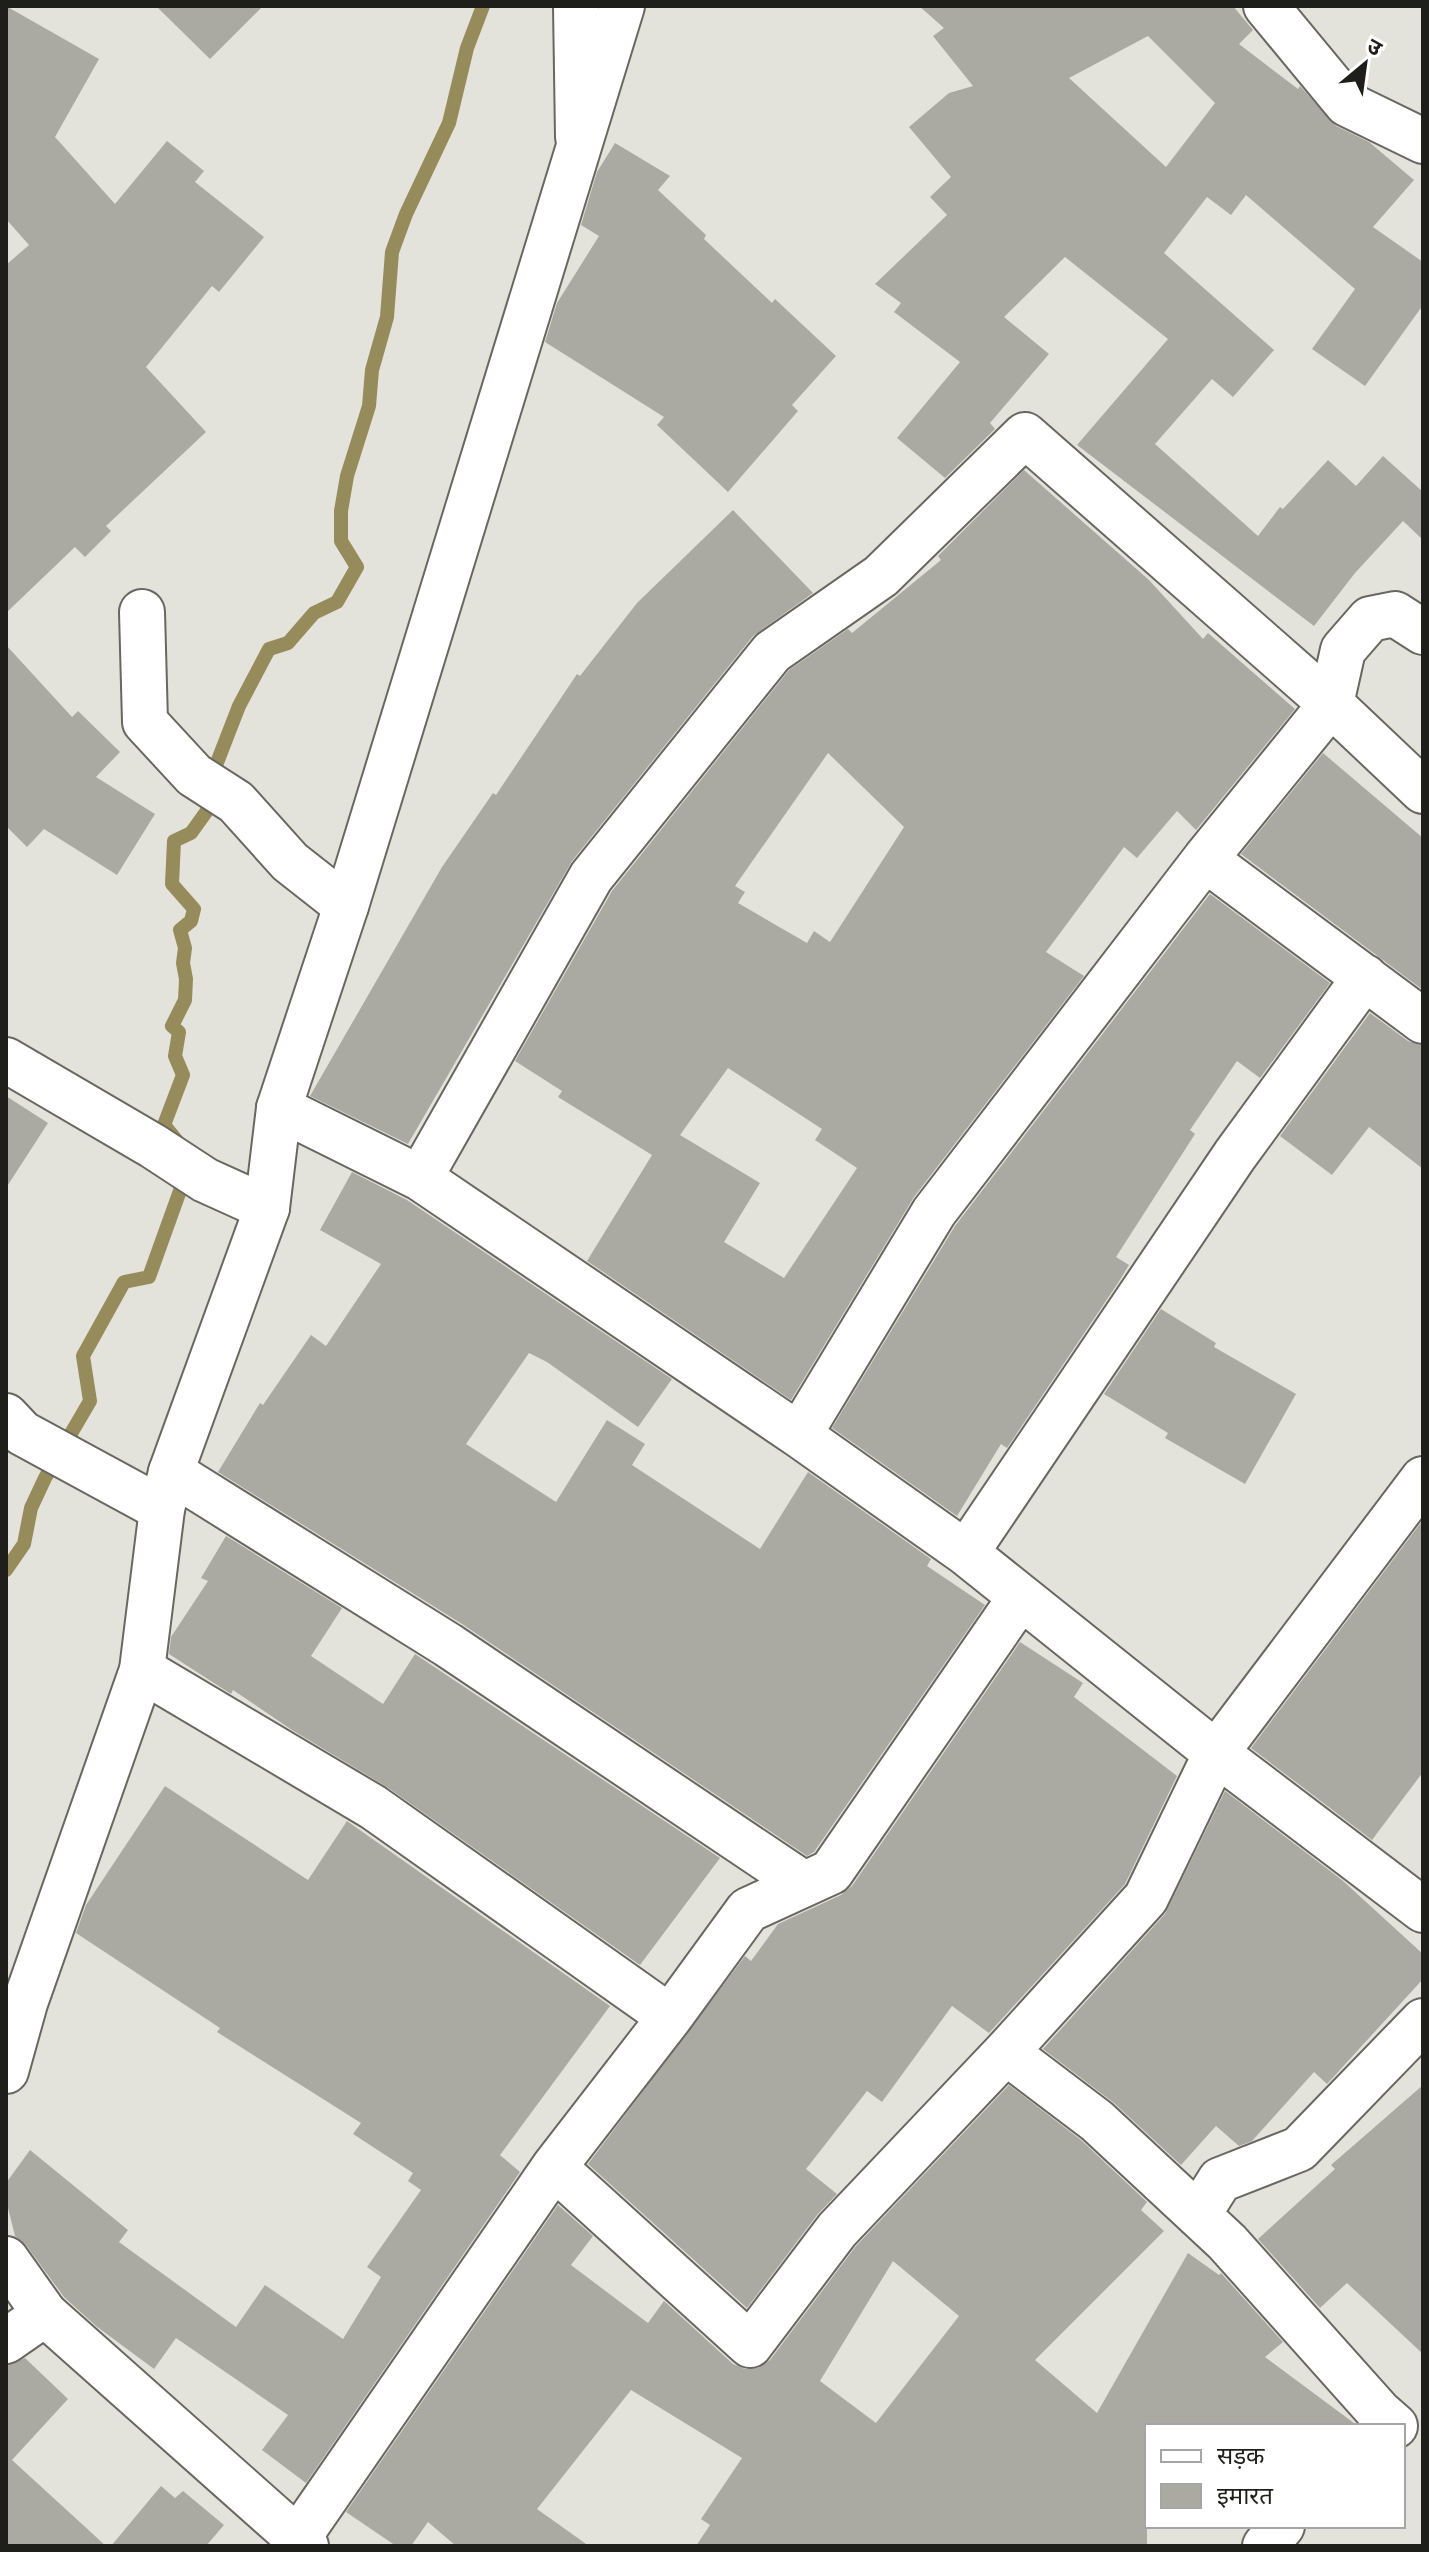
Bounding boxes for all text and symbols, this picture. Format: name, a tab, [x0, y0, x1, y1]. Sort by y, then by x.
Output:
north arrow	[1325, 24, 1405, 104]
text: उ	[1362, 31, 1388, 63]
legend	[1145, 2424, 1405, 2528]
text: सड़क	[1217, 2440, 1265, 2471]
text: इमारत	[1217, 2480, 1274, 2511]

